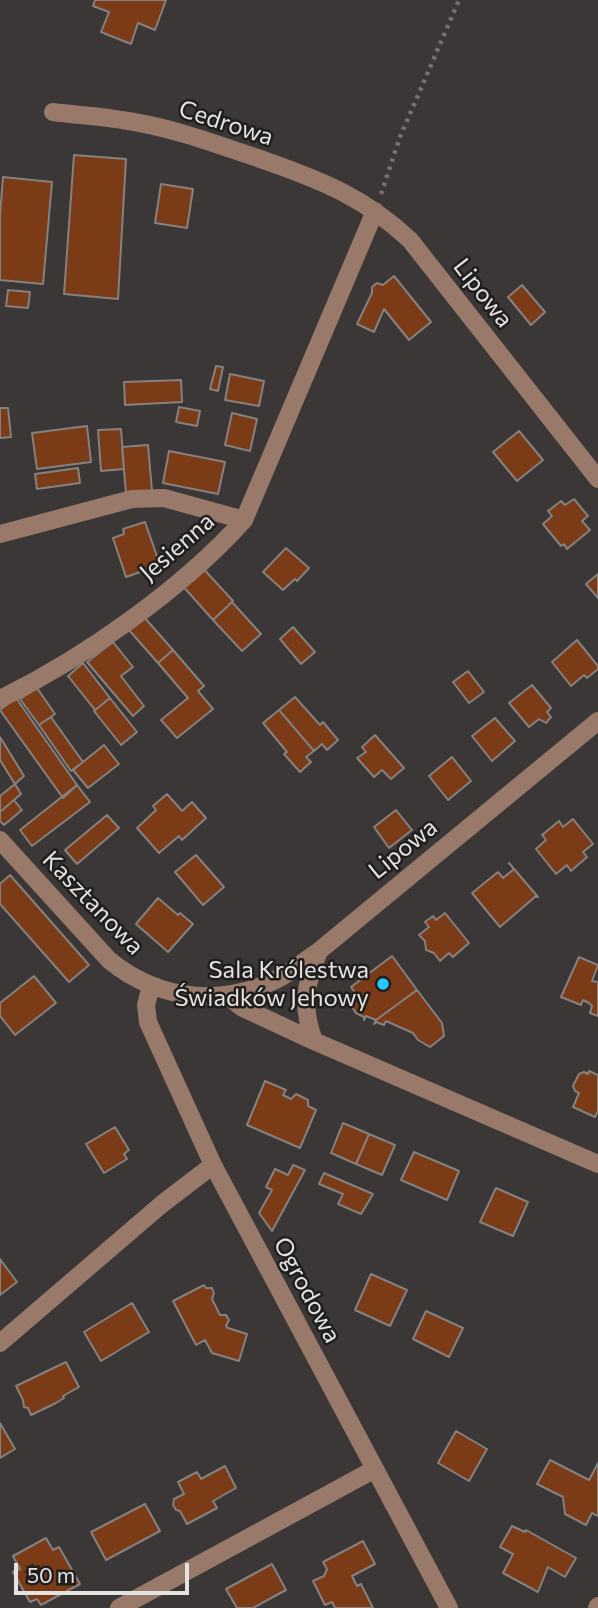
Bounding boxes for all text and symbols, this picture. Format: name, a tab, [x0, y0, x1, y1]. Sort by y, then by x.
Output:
street label: Cedrowa	[175, 94, 277, 152]
street label: Lipowa	[447, 253, 519, 333]
street label: Jesienna	[134, 507, 220, 587]
street label: Lipowa	[363, 813, 443, 885]
street label: Kasztanowa	[36, 845, 150, 961]
place label: Sala Królestwa Świadków Jehowy	[175, 956, 369, 1012]
marker: Sala Królestwa Świadków Jehowy	[375, 976, 391, 992]
street label: Ogrodowa	[267, 1232, 347, 1348]
scale bar	[18, 1548, 192, 1592]
text: 50 m	[27, 1562, 75, 1587]

